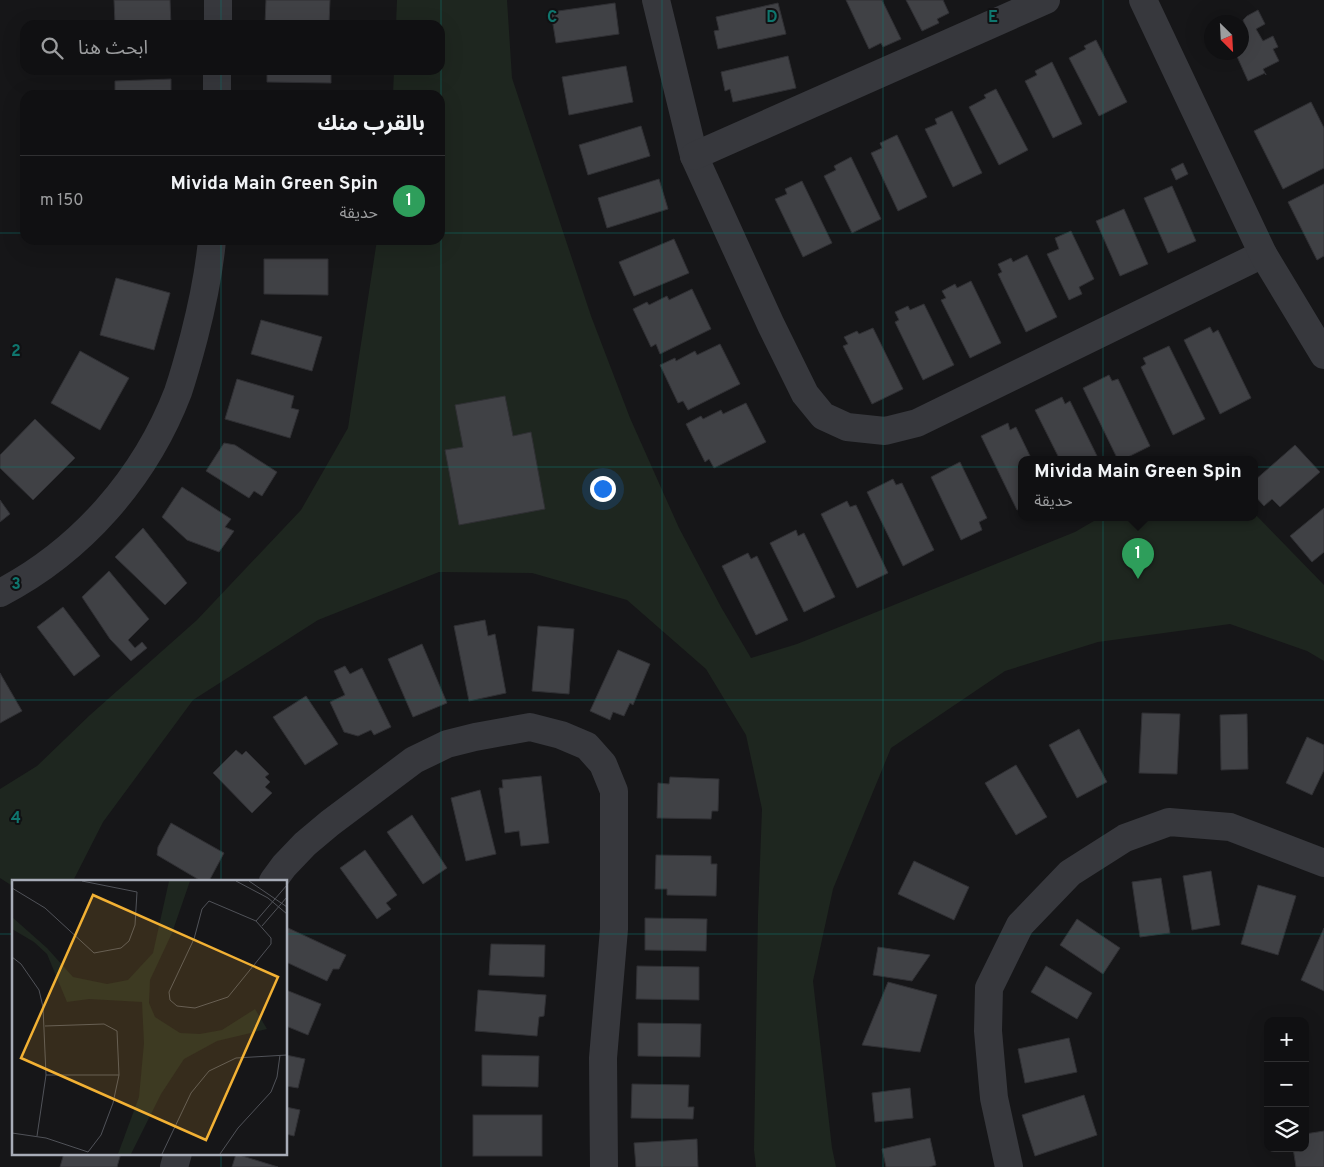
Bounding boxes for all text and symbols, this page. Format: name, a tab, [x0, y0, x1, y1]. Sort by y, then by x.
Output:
text: C	[547, 8, 557, 28]
text: D	[766, 8, 778, 28]
text: E	[988, 8, 998, 28]
north arrow	[1204, 15, 1249, 60]
search box	[20, 20, 445, 75]
icon: search	[38, 34, 66, 62]
text: ابحث هنا	[78, 37, 148, 61]
text: بالقرب منك	[317, 111, 425, 138]
text: Mivida Main Green Spin	[170, 172, 378, 196]
text: 150 m	[40, 191, 83, 211]
text: 1	[406, 191, 412, 211]
text: حديقة	[340, 204, 378, 224]
text: 2	[11, 342, 21, 362]
popup	[1018, 456, 1258, 521]
text: Mivida Main Green Spin	[1034, 460, 1242, 484]
your location	[590, 476, 616, 502]
text: حديقة	[1034, 492, 1073, 512]
pin: 1	[1122, 538, 1154, 579]
text: 3	[11, 575, 21, 595]
text: 4	[11, 809, 21, 829]
inset map	[12, 880, 288, 1154]
map controls	[1264, 1017, 1309, 1152]
button: +	[1264, 1017, 1309, 1062]
button: −	[1264, 1062, 1309, 1107]
button: layers	[1264, 1107, 1309, 1152]

